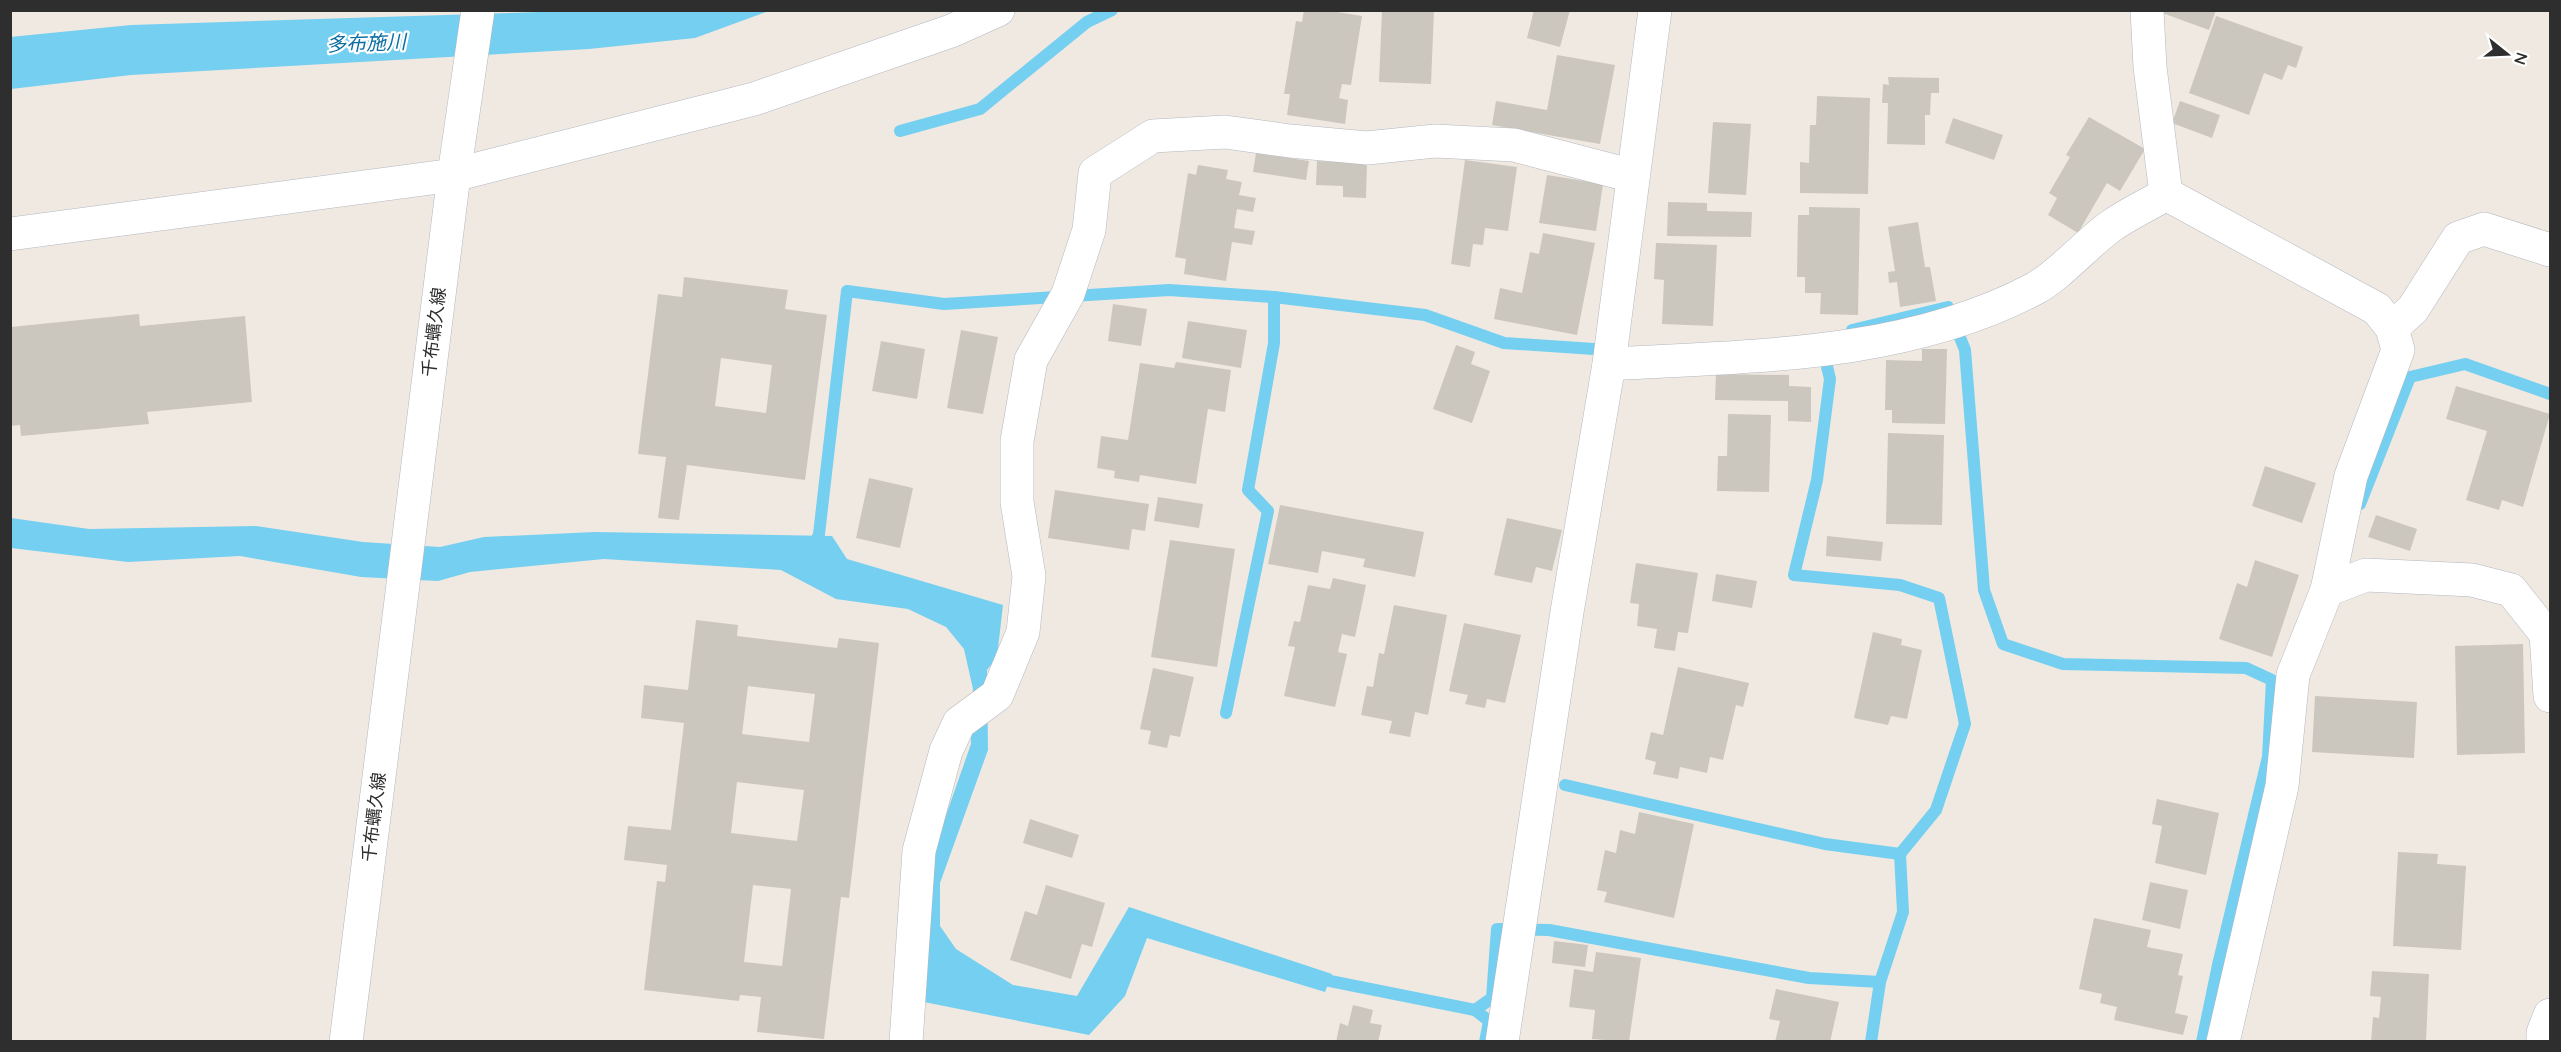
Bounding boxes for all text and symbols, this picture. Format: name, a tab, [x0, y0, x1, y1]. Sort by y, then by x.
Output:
north arrow	[2477, 24, 2537, 84]
water label: 多布施川	[326, 29, 408, 56]
text: N	[2510, 50, 2533, 67]
street label: 千布蠣久線	[417, 286, 450, 378]
street label: 千布蠣久線	[357, 771, 390, 863]

